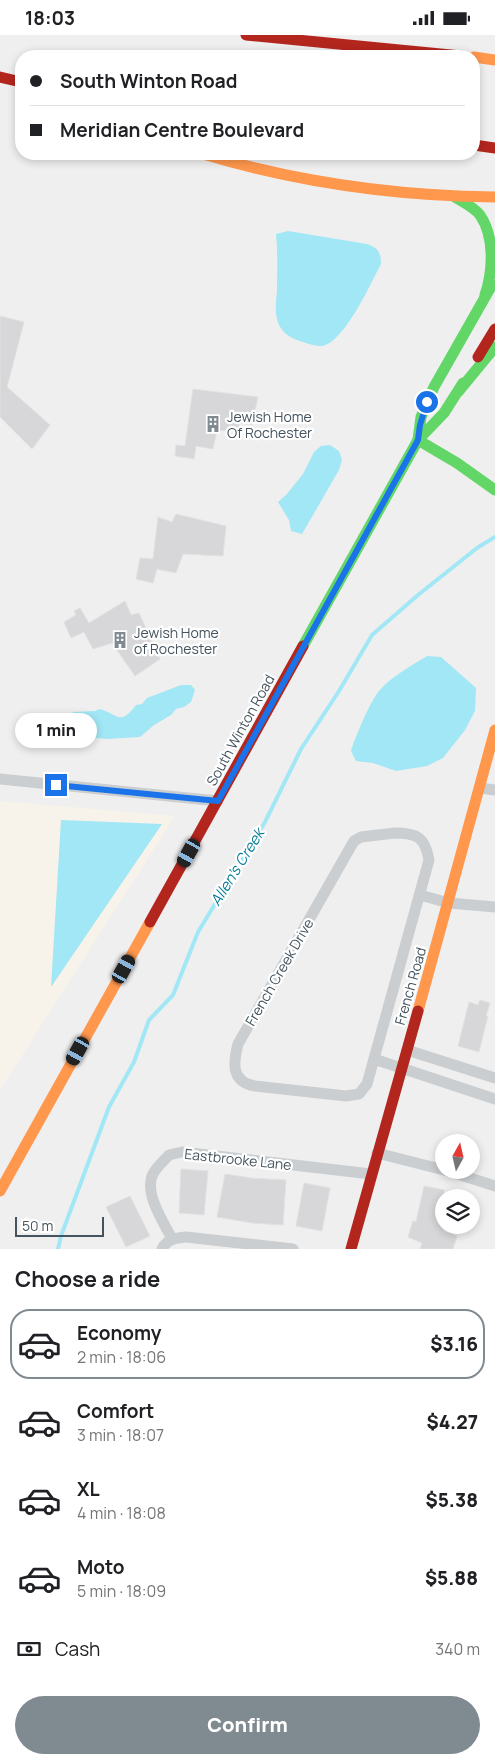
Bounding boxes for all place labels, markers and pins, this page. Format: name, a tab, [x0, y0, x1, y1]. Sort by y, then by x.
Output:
place label: Jewish Home Of Rochester	[227, 407, 312, 442]
building icon: Jewish Home Of Rochester	[203, 414, 223, 434]
place label: Jewish Home of Rochester	[134, 623, 219, 658]
building icon: Jewish Home of Rochester	[110, 630, 130, 650]

